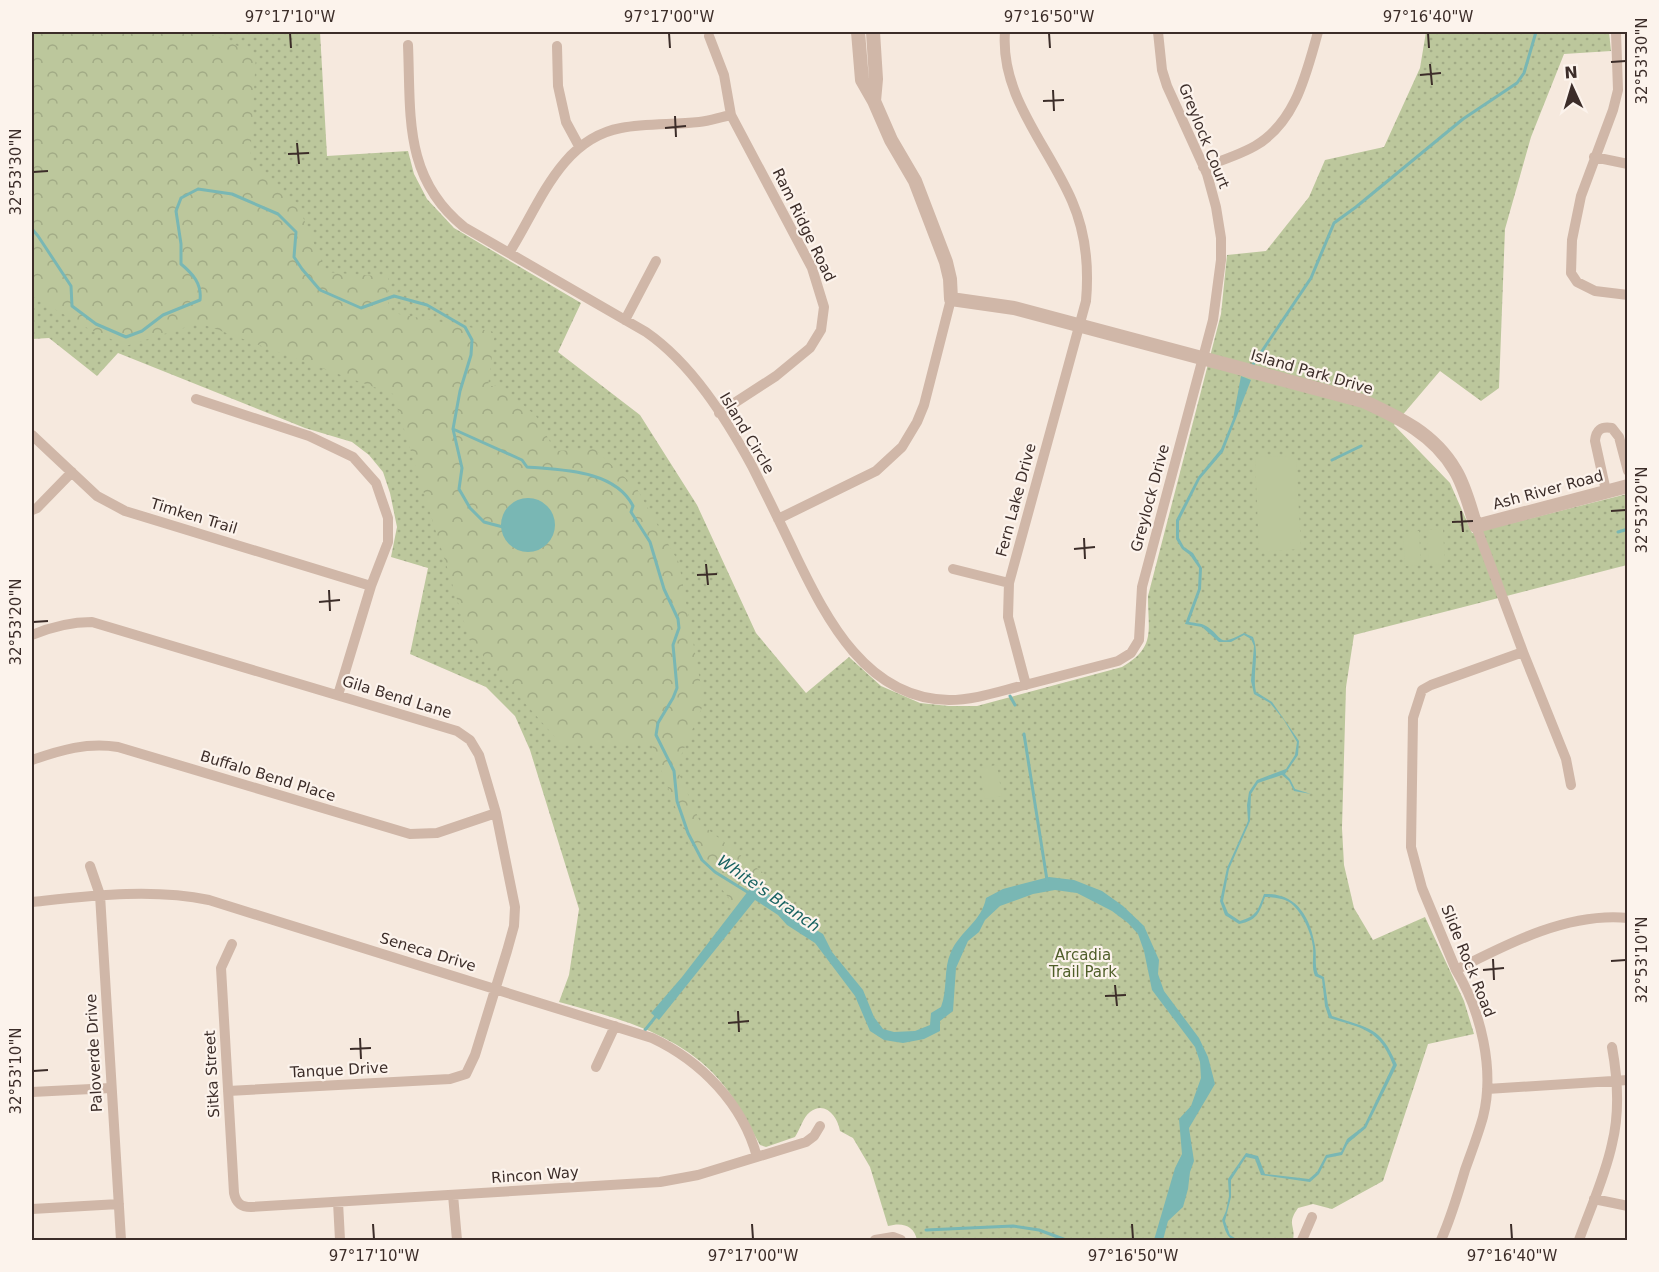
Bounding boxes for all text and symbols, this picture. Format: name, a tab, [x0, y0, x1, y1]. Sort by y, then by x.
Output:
text: 97°17'10"W	[245, 8, 335, 26]
text: 97°17'00"W	[624, 8, 714, 26]
text: 97°16'50"W	[1004, 8, 1094, 26]
text: 97°16'40"W	[1383, 8, 1473, 26]
text: 32°53'30"N	[1633, 17, 1651, 105]
north arrow	[1542, 57, 1602, 117]
text: N	[1564, 63, 1578, 82]
street label: Greylock Court	[1175, 81, 1233, 191]
text: 32°53'30"N	[7, 128, 25, 216]
street label: Ram Ridge Road	[769, 165, 839, 285]
street label: Island Park Drive	[1249, 346, 1375, 398]
street label: Island Circle	[716, 389, 778, 477]
street label: Fern Lake Drive	[992, 441, 1040, 559]
street label: Greylock Drive	[1127, 442, 1173, 554]
text: 32°53'20"N	[1633, 466, 1651, 554]
street label: Ash River Road	[1491, 467, 1605, 513]
street label: Timken Trail	[147, 494, 240, 538]
text: 32°53'20"N	[7, 578, 25, 666]
street label: Gila Bend Lane	[340, 672, 454, 722]
street label: Buffalo Bend Place	[198, 747, 338, 805]
water label: White's Branch	[714, 851, 824, 936]
street label: Slide Rock Road	[1437, 902, 1499, 1020]
text: 32°53'10"N	[1633, 916, 1651, 1004]
street label: Seneca Drive	[378, 929, 478, 975]
park label: Arcadia Trail Park	[1048, 946, 1117, 981]
street label: Paloverde Drive	[82, 993, 106, 1113]
text: 32°53'10"N	[7, 1027, 25, 1115]
street label: Sitka Street	[201, 1030, 223, 1118]
street label: Tanque Drive	[288, 1058, 389, 1082]
street label: Rincon Way	[491, 1163, 580, 1187]
text: 97°17'10"W	[329, 1247, 419, 1265]
text: 97°17'00"W	[708, 1247, 798, 1265]
text: 97°16'50"W	[1088, 1247, 1178, 1265]
text: 97°16'40"W	[1467, 1247, 1557, 1265]

